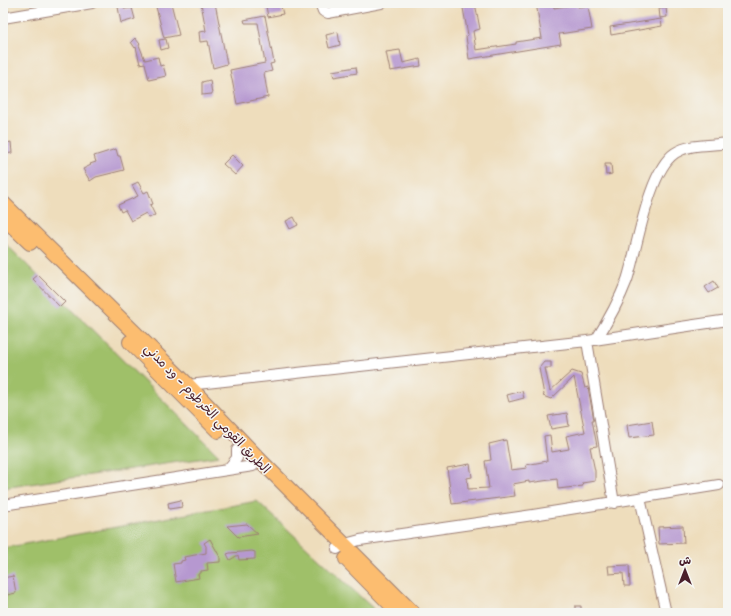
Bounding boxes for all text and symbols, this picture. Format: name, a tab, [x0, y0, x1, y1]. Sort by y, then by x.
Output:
street label: الطريق القومي الخرطوم - ود مدني	[139, 338, 277, 479]
north arrow	[665, 550, 705, 590]
text: ش	[679, 551, 691, 570]

